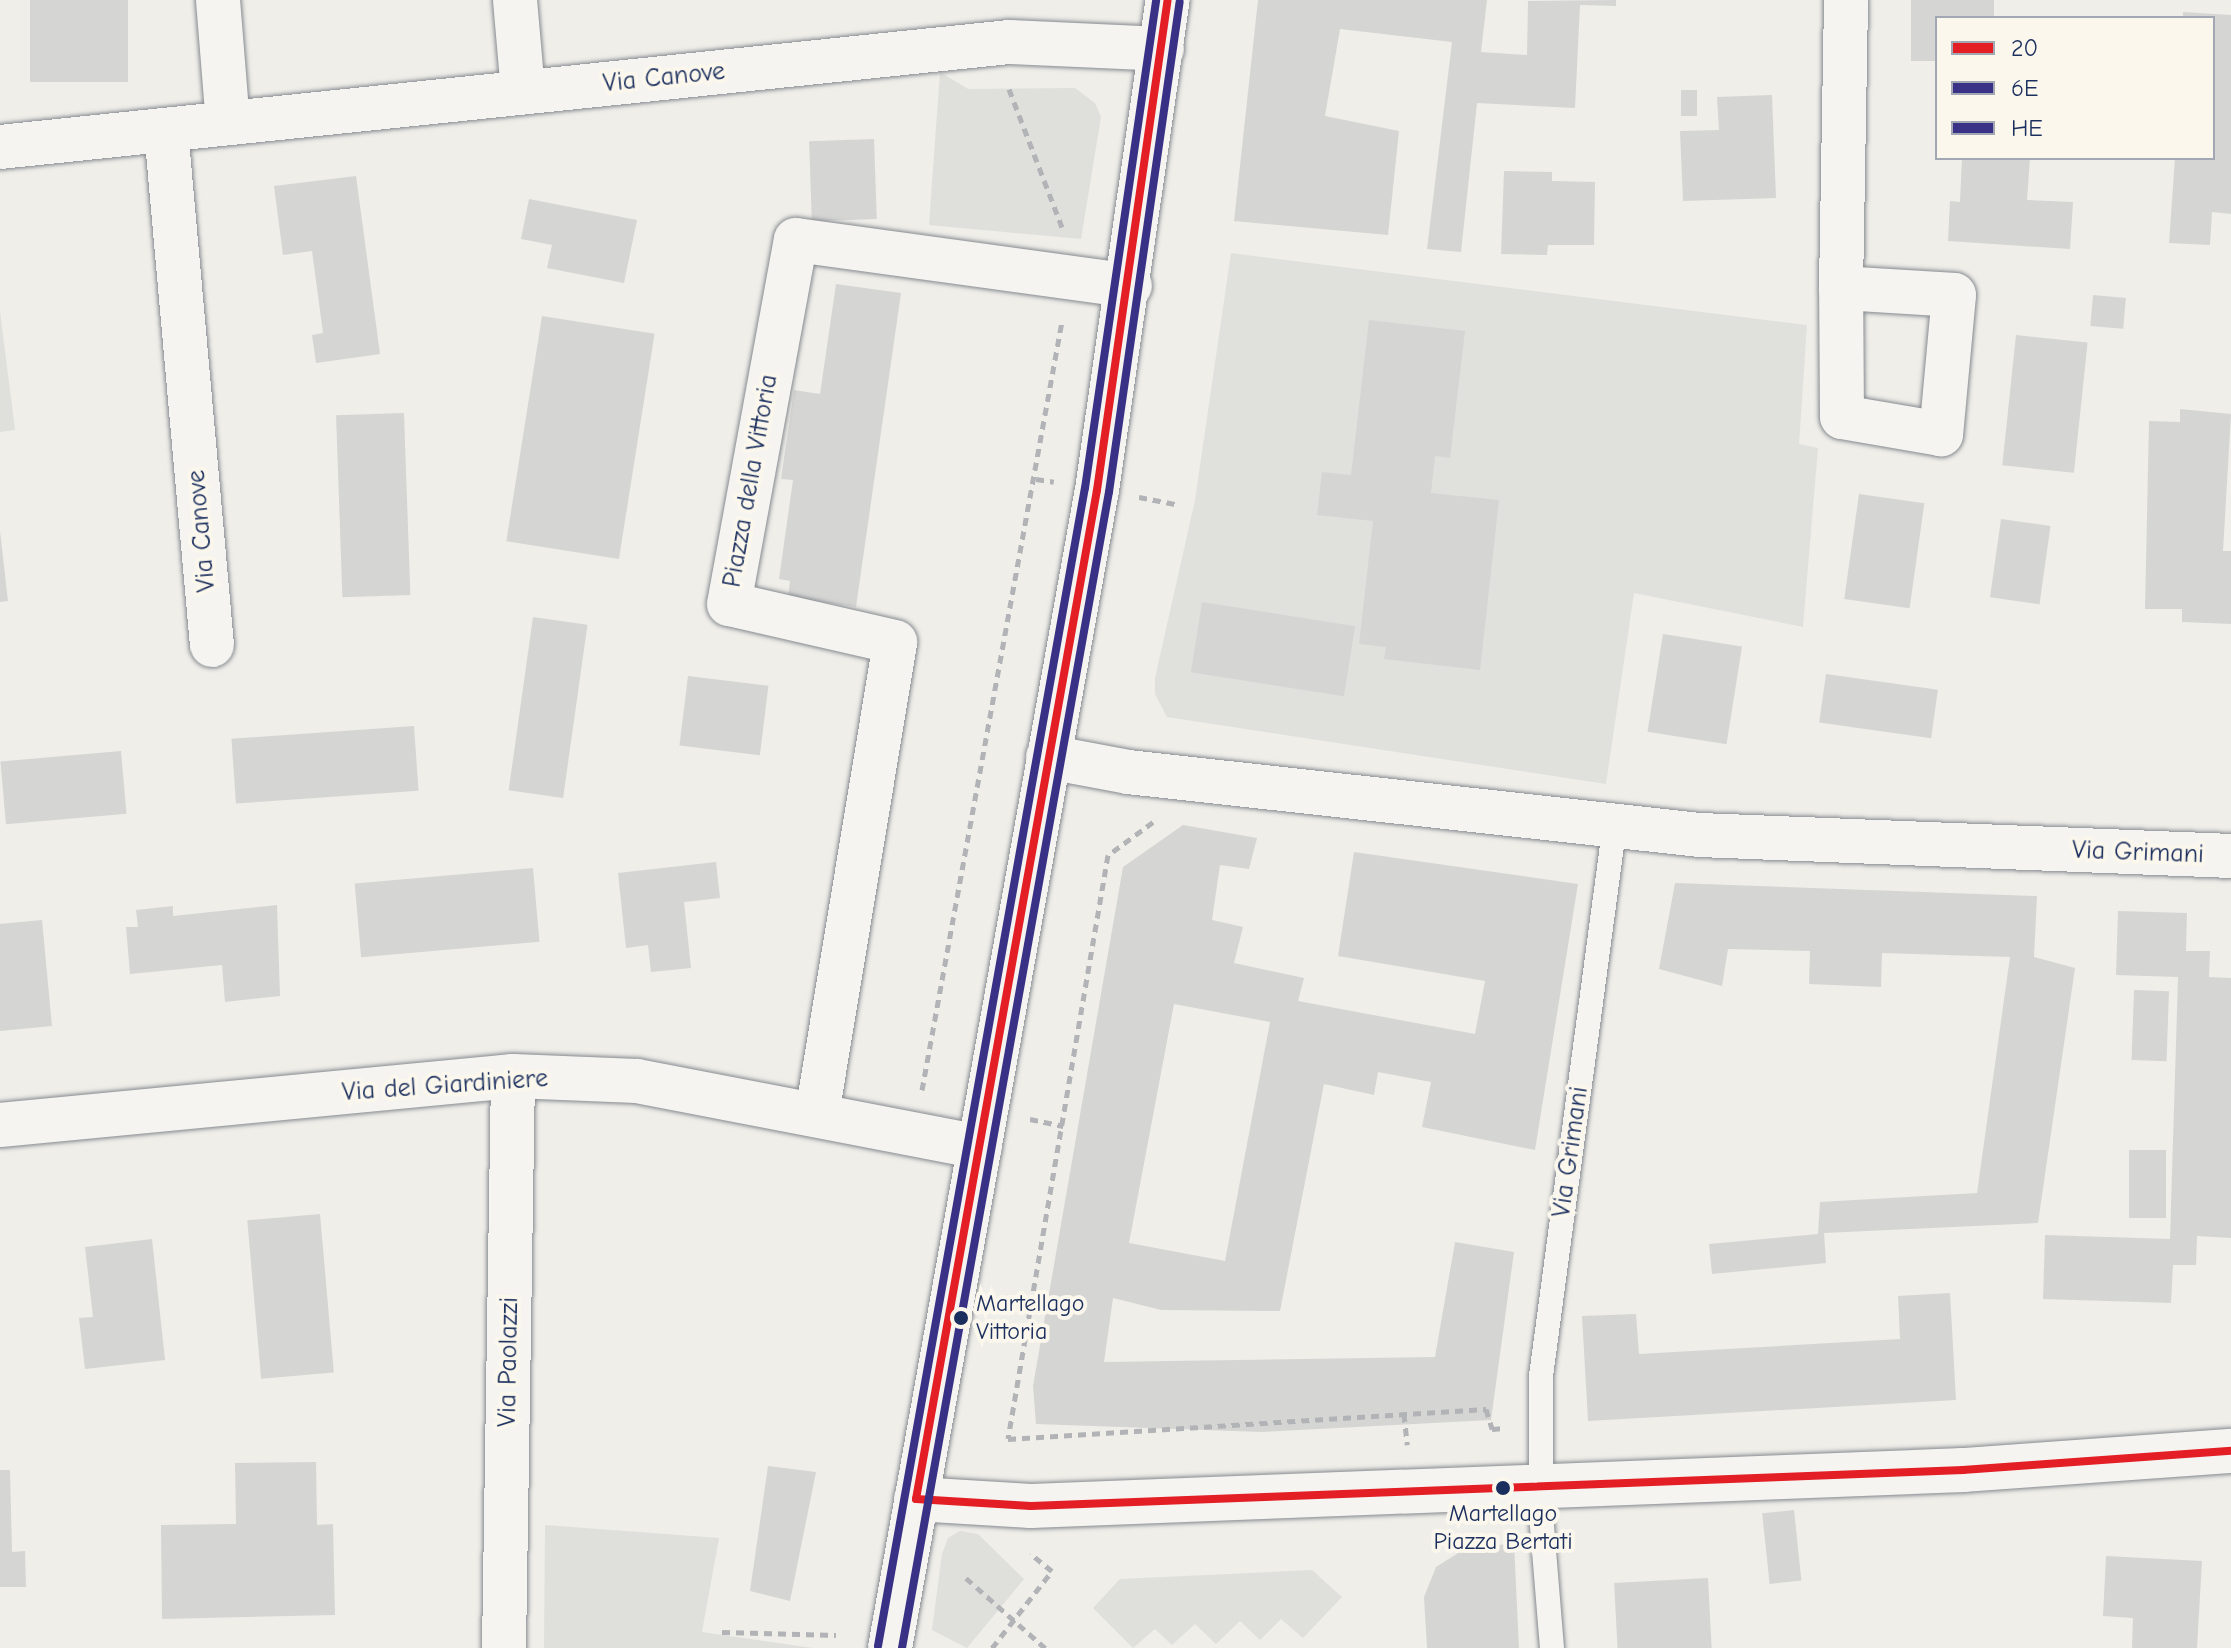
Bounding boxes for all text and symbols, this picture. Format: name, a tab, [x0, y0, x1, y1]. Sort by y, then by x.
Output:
legend	[1935, 16, 2215, 160]
text: 20	[2011, 34, 2038, 62]
street label: Via Canove	[601, 56, 727, 100]
text: 6E	[2011, 74, 2038, 102]
text: HE	[2011, 114, 2043, 142]
street label: Piazza della Vittoria	[717, 372, 785, 590]
street label: Via Canove	[181, 469, 223, 593]
street label: Via Grimani	[2072, 835, 2204, 871]
street label: Via del Giardiniere	[341, 1063, 549, 1109]
street label: Via Grimani	[1546, 1084, 1596, 1220]
place label: Martellago Vittoria	[976, 1290, 1085, 1346]
street label: Via Paolazzi	[492, 1297, 526, 1427]
marker: Martellago Vittoria	[953, 1310, 969, 1326]
marker: Martellago Piazza Bertati	[1495, 1480, 1511, 1496]
place label: Martellago Piazza Bertati	[1433, 1500, 1573, 1556]

